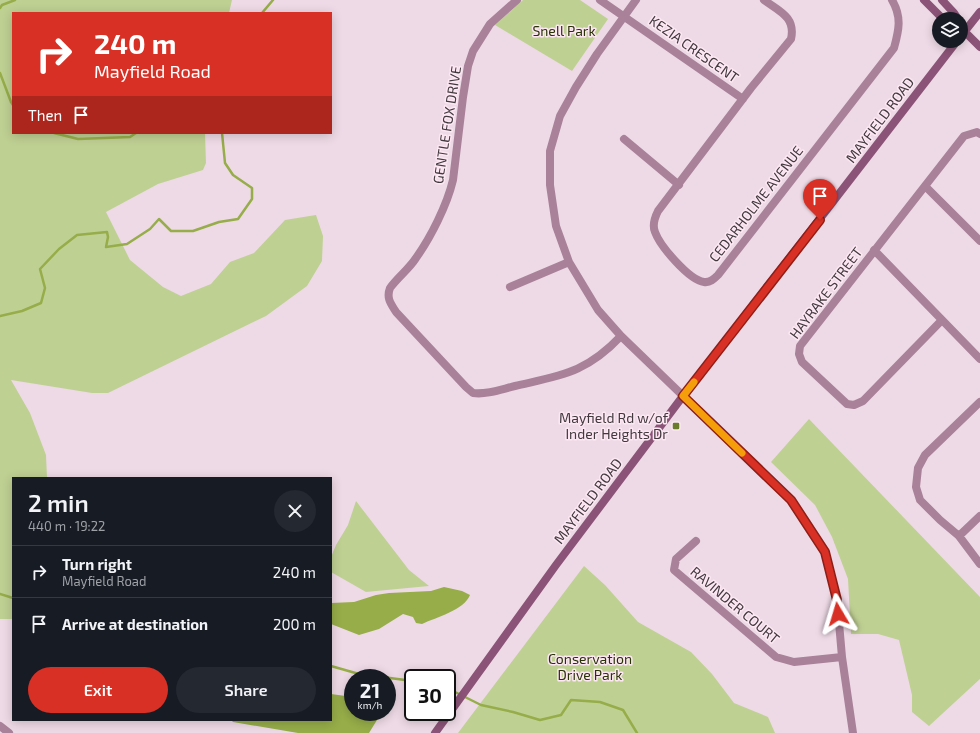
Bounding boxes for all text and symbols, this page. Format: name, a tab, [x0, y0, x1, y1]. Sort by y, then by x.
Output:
street label: KEZIA CRESCENT	[646, 11, 742, 86]
map controls	[932, 12, 968, 48]
button: layers	[932, 12, 968, 48]
park label: Snell Park	[532, 22, 596, 39]
text: 240 m	[94, 26, 177, 60]
icon: right	[28, 28, 80, 80]
text: Mayfield Road	[94, 60, 211, 82]
street label: GENTLE FOX DRIVE	[429, 65, 464, 185]
street label: MAYFIELD ROAD	[842, 74, 917, 166]
icon: arrive	[70, 104, 92, 126]
text: Then	[28, 106, 62, 124]
street label: CEDARHOLME AVENUE	[705, 142, 806, 265]
pin	[803, 179, 837, 220]
icon: arrive	[809, 185, 831, 207]
street label: HAYRAKE STREET	[786, 244, 866, 342]
place label: Mayfield Rd w/of Inder Heights Dr	[559, 409, 669, 442]
marker: Mayfield Rd w/of Inder Heights Dr	[671, 421, 681, 431]
street label: MAYFIELD ROAD	[550, 455, 625, 547]
text: 2 min	[28, 488, 89, 517]
button: close	[274, 490, 316, 532]
text: 440 m · 19:22	[28, 518, 105, 534]
text: Turn right	[62, 555, 132, 573]
icon: right	[28, 561, 50, 583]
street label: RAVINDER COURT	[687, 562, 783, 647]
text: 240 m	[273, 563, 316, 581]
text: Mayfield Road	[62, 573, 146, 589]
position arrow	[817, 593, 859, 635]
icon: arrive	[28, 613, 50, 635]
text: Arrive at destination	[62, 615, 208, 633]
text: 200 m	[273, 615, 316, 633]
park label: Conservation Drive Park	[548, 650, 632, 683]
button: Exit	[28, 667, 168, 713]
button: Share	[176, 667, 316, 713]
speed limit sign: 30	[404, 669, 456, 721]
text: 21	[360, 678, 380, 702]
text: km/h	[358, 699, 382, 711]

